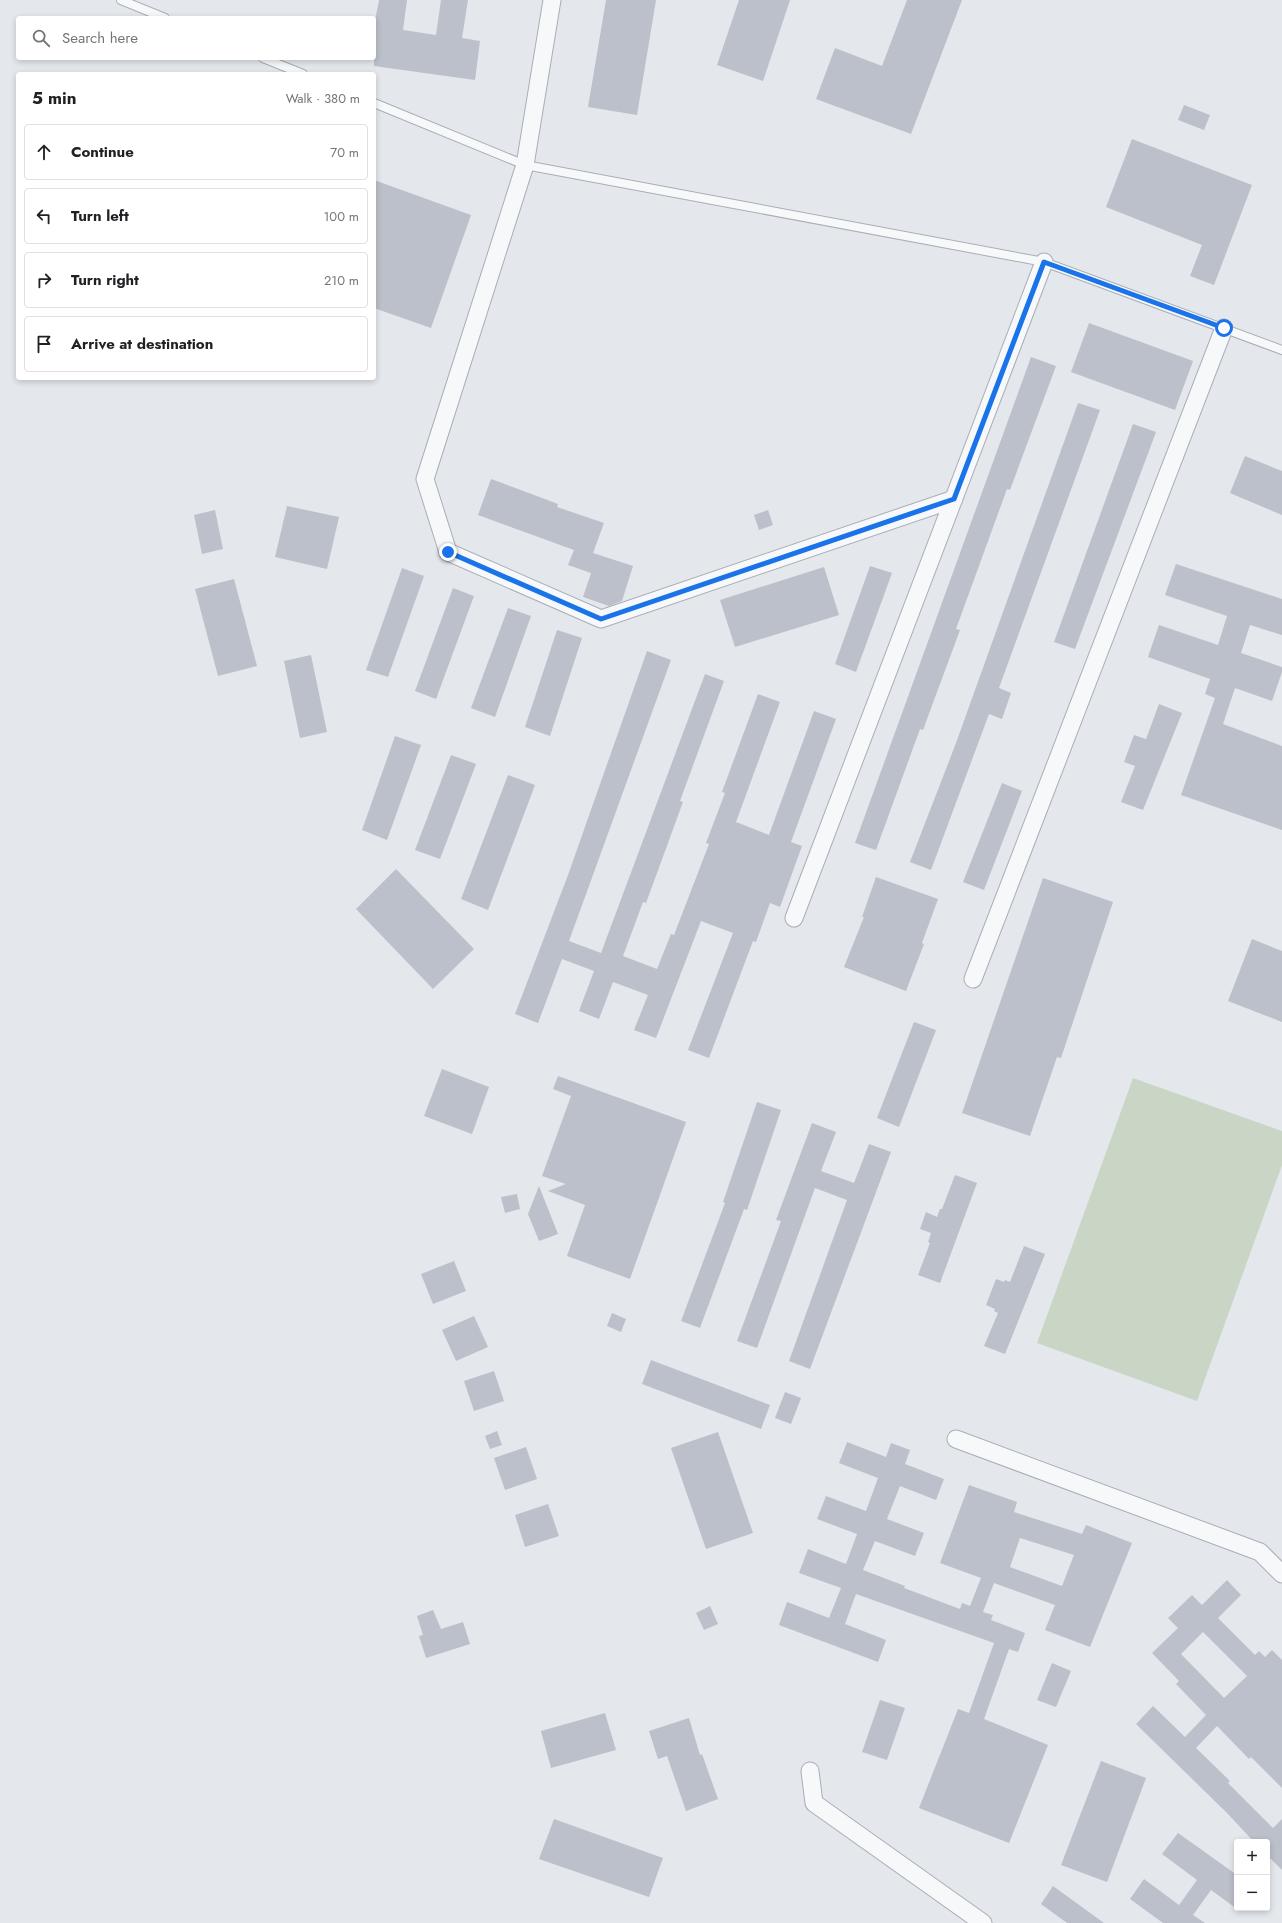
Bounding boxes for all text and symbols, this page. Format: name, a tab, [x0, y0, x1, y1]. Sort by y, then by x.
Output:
search box	[16, 16, 376, 60]
icon: search	[30, 27, 52, 49]
text: Search here	[62, 27, 138, 49]
text: 5 min	[32, 86, 76, 110]
text: Walk · 380 m	[286, 89, 360, 108]
icon: ahead	[33, 141, 55, 163]
text: Continue	[71, 141, 134, 163]
text: 70 m	[330, 143, 359, 162]
icon: left	[33, 205, 55, 227]
text: Turn left	[71, 205, 129, 227]
text: 100 m	[324, 207, 359, 226]
icon: right	[33, 269, 55, 291]
text: Turn right	[71, 269, 139, 291]
text: 210 m	[324, 271, 359, 290]
route start	[1215, 319, 1233, 337]
icon: arrive	[33, 333, 55, 355]
text: Arrive at destination	[71, 333, 213, 355]
route end	[439, 543, 457, 561]
map controls	[1234, 1839, 1270, 1911]
button: +	[1234, 1839, 1270, 1875]
button: −	[1234, 1875, 1270, 1911]

